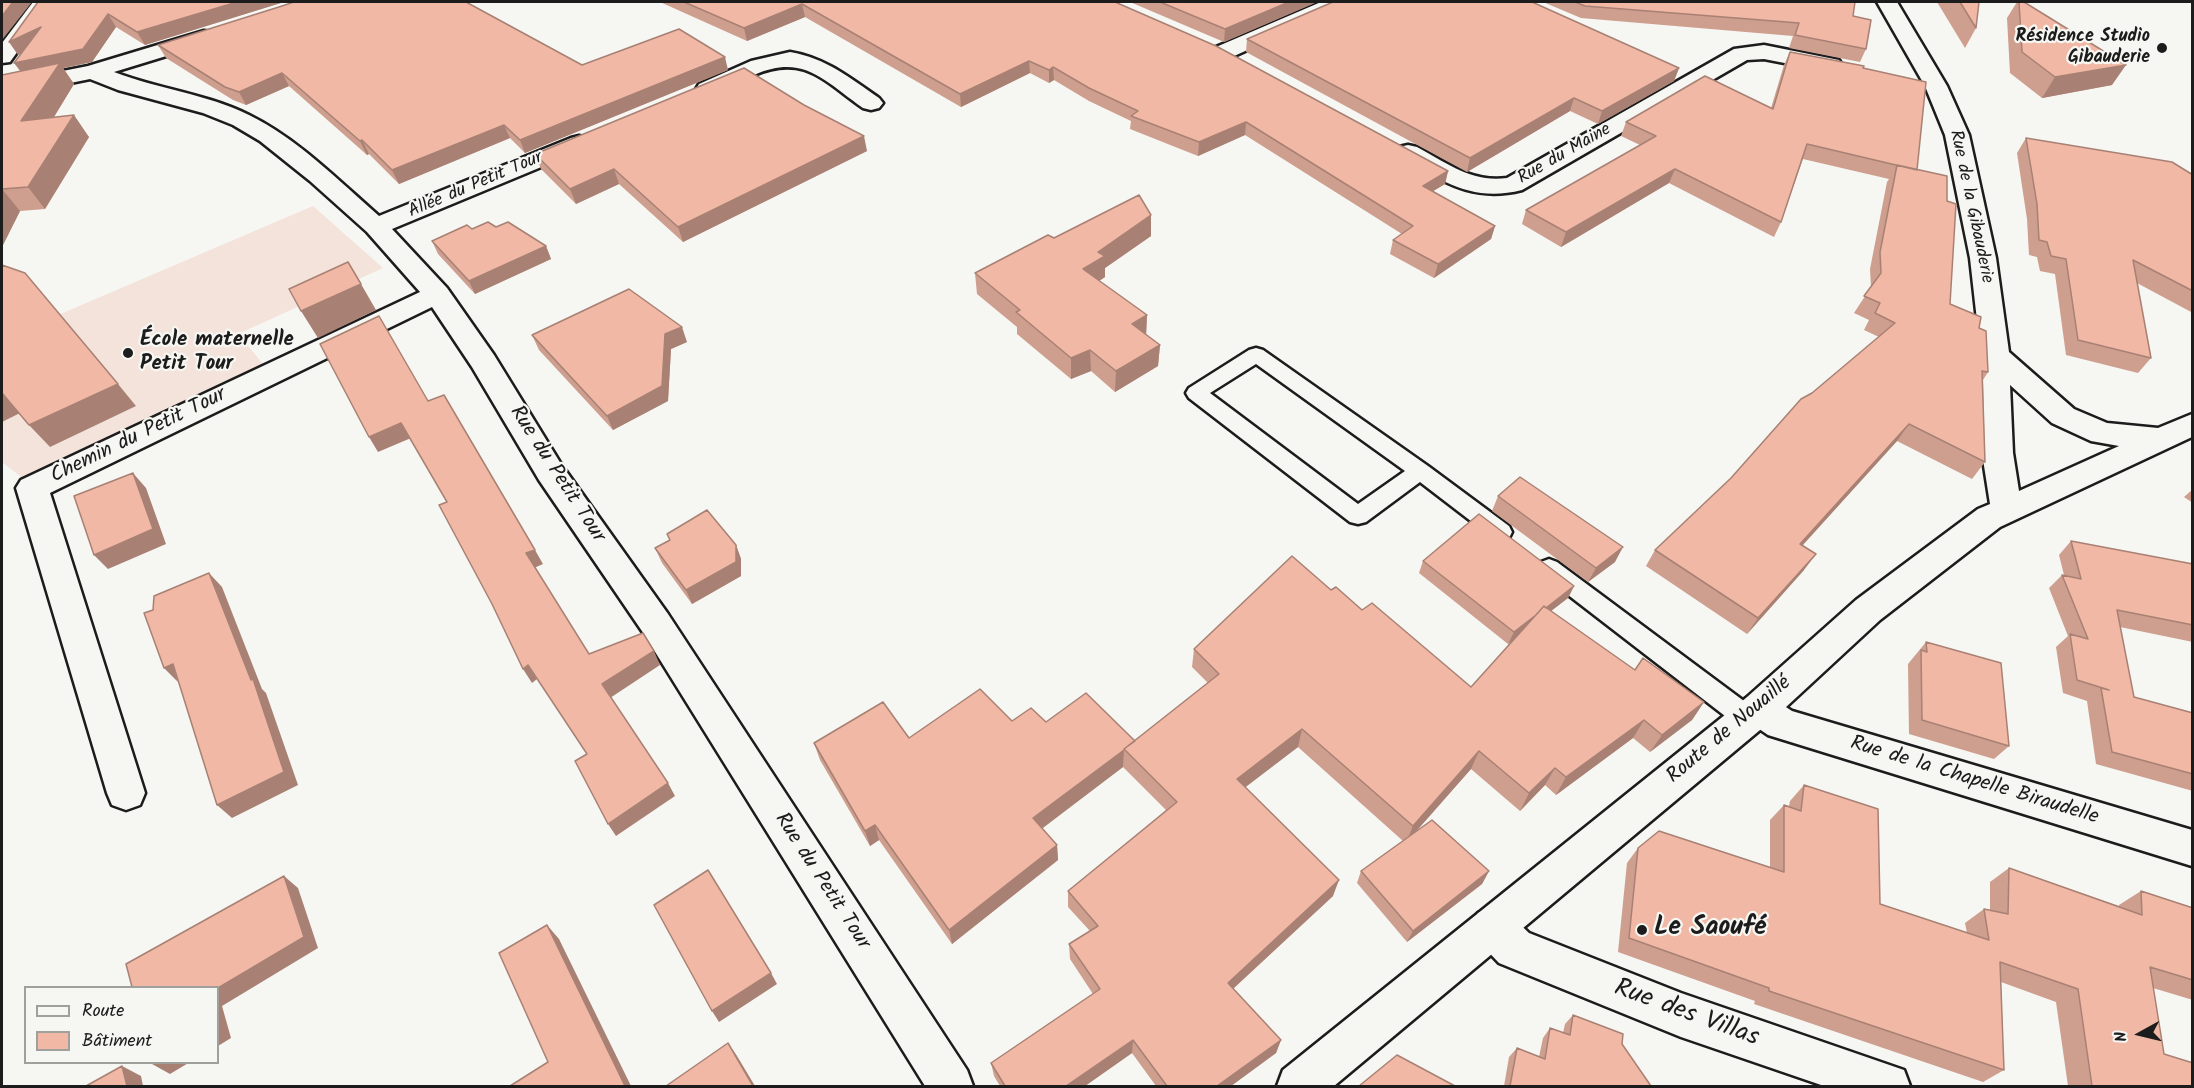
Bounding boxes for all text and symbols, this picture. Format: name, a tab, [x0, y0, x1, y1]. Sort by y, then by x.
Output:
place label: Résidence Studio Gibauderie	[2016, 27, 2150, 70]
marker: Résidence Studio Gibauderie	[2155, 41, 2169, 55]
street label: Rue du Maine	[1515, 120, 1615, 190]
street label: Rue de la Gibauderie	[1943, 128, 1997, 286]
street label: Allée du Petit Tour	[406, 148, 546, 224]
place label: École maternelle Petit Tour	[140, 328, 294, 378]
marker: École maternelle Petit Tour	[121, 346, 135, 360]
street label: Chemin du Petit Tour	[47, 384, 231, 490]
street label: Rue du Petit Tour	[503, 402, 609, 548]
street label: Route de Nouaillé	[1663, 672, 1797, 790]
street label: Rue de la Chapelle Biraudelle	[1847, 732, 2101, 832]
street label: Rue du Petit Tour	[768, 809, 874, 955]
place label: Le Saoufé	[1654, 914, 1766, 946]
marker: Le Saoufé	[1635, 923, 1649, 937]
street label: Rue des Villas	[1609, 974, 1763, 1056]
legend	[24, 986, 219, 1064]
text: Route	[82, 997, 124, 1026]
north arrow	[2110, 1004, 2170, 1064]
text: Bâtiment	[82, 1027, 152, 1056]
text: N	[2109, 1030, 2135, 1043]

